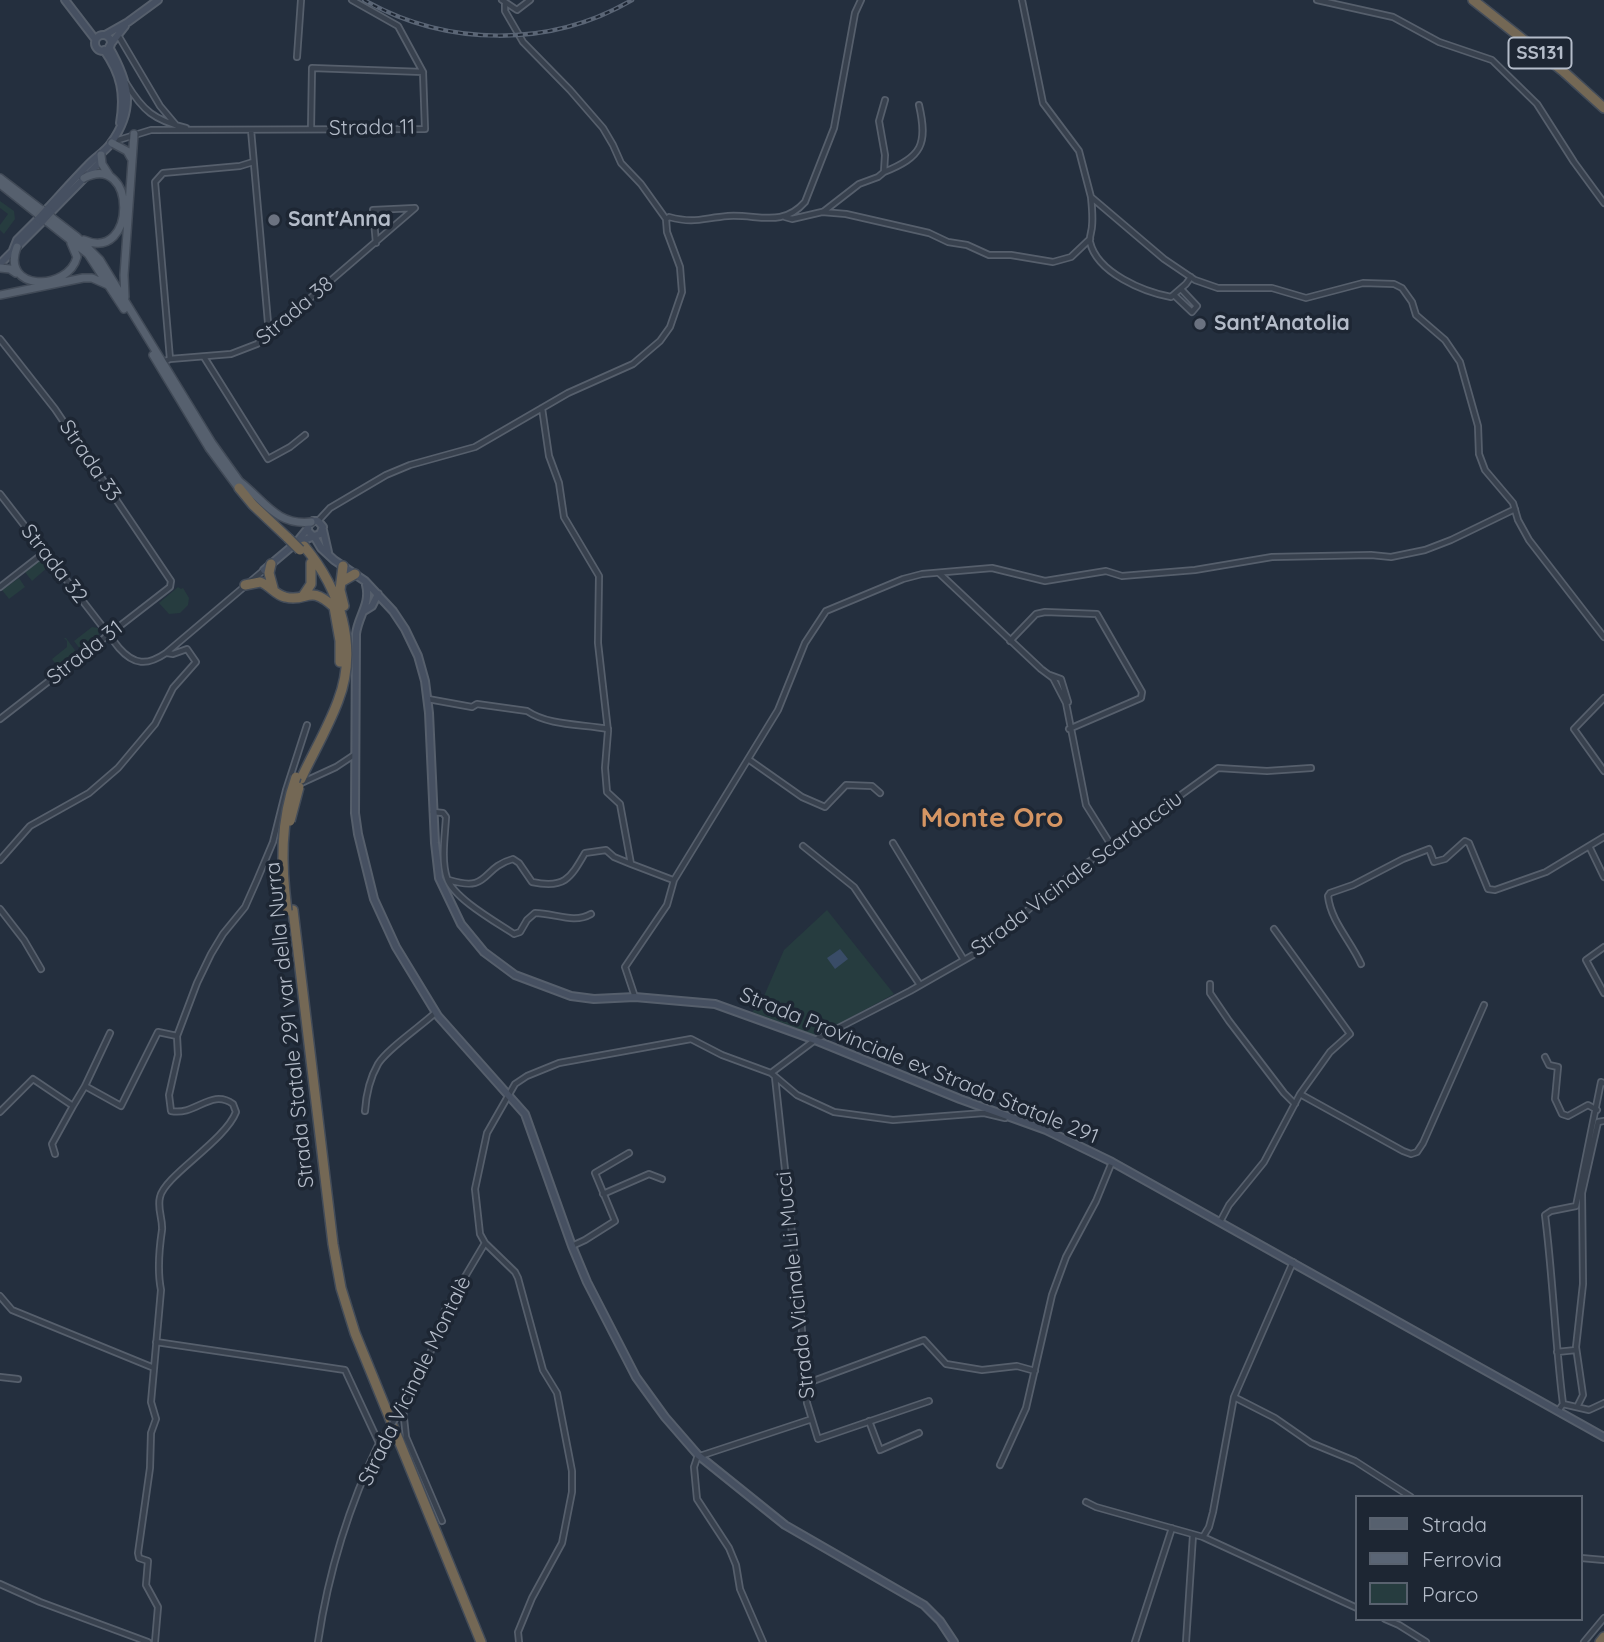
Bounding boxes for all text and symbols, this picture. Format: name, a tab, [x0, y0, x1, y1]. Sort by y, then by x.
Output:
road number: SS131	[1508, 38, 1572, 68]
street label: Strada 11	[329, 115, 415, 141]
place label: Sant'Anna	[288, 207, 391, 233]
marker: Sant'Anna	[266, 212, 282, 228]
street label: Strada 38	[251, 271, 339, 351]
place label: Sant'Anatolia	[1214, 311, 1350, 337]
marker: Sant'Anatolia	[1192, 316, 1208, 332]
street label: Strada 33	[54, 416, 126, 506]
street label: Strada 32	[15, 519, 93, 609]
street label: Strada 31	[42, 616, 128, 690]
street label: Strada Vicinale Scardacciu	[966, 786, 1188, 962]
district label: Monte Oro	[920, 802, 1064, 836]
street label: Strada Statale 291 var della Nurra	[260, 861, 320, 1189]
street label: Strada Provinciale ex Strada Statale 291	[736, 982, 1102, 1150]
street label: Strada Vicinale Li Mucci	[772, 1170, 820, 1400]
street label: Strada Vicinale Montalè	[353, 1272, 477, 1490]
legend	[1356, 1495, 1583, 1621]
text: Strada	[1422, 1511, 1487, 1537]
text: Ferrovia	[1422, 1546, 1502, 1572]
text: Parco	[1422, 1581, 1478, 1607]

